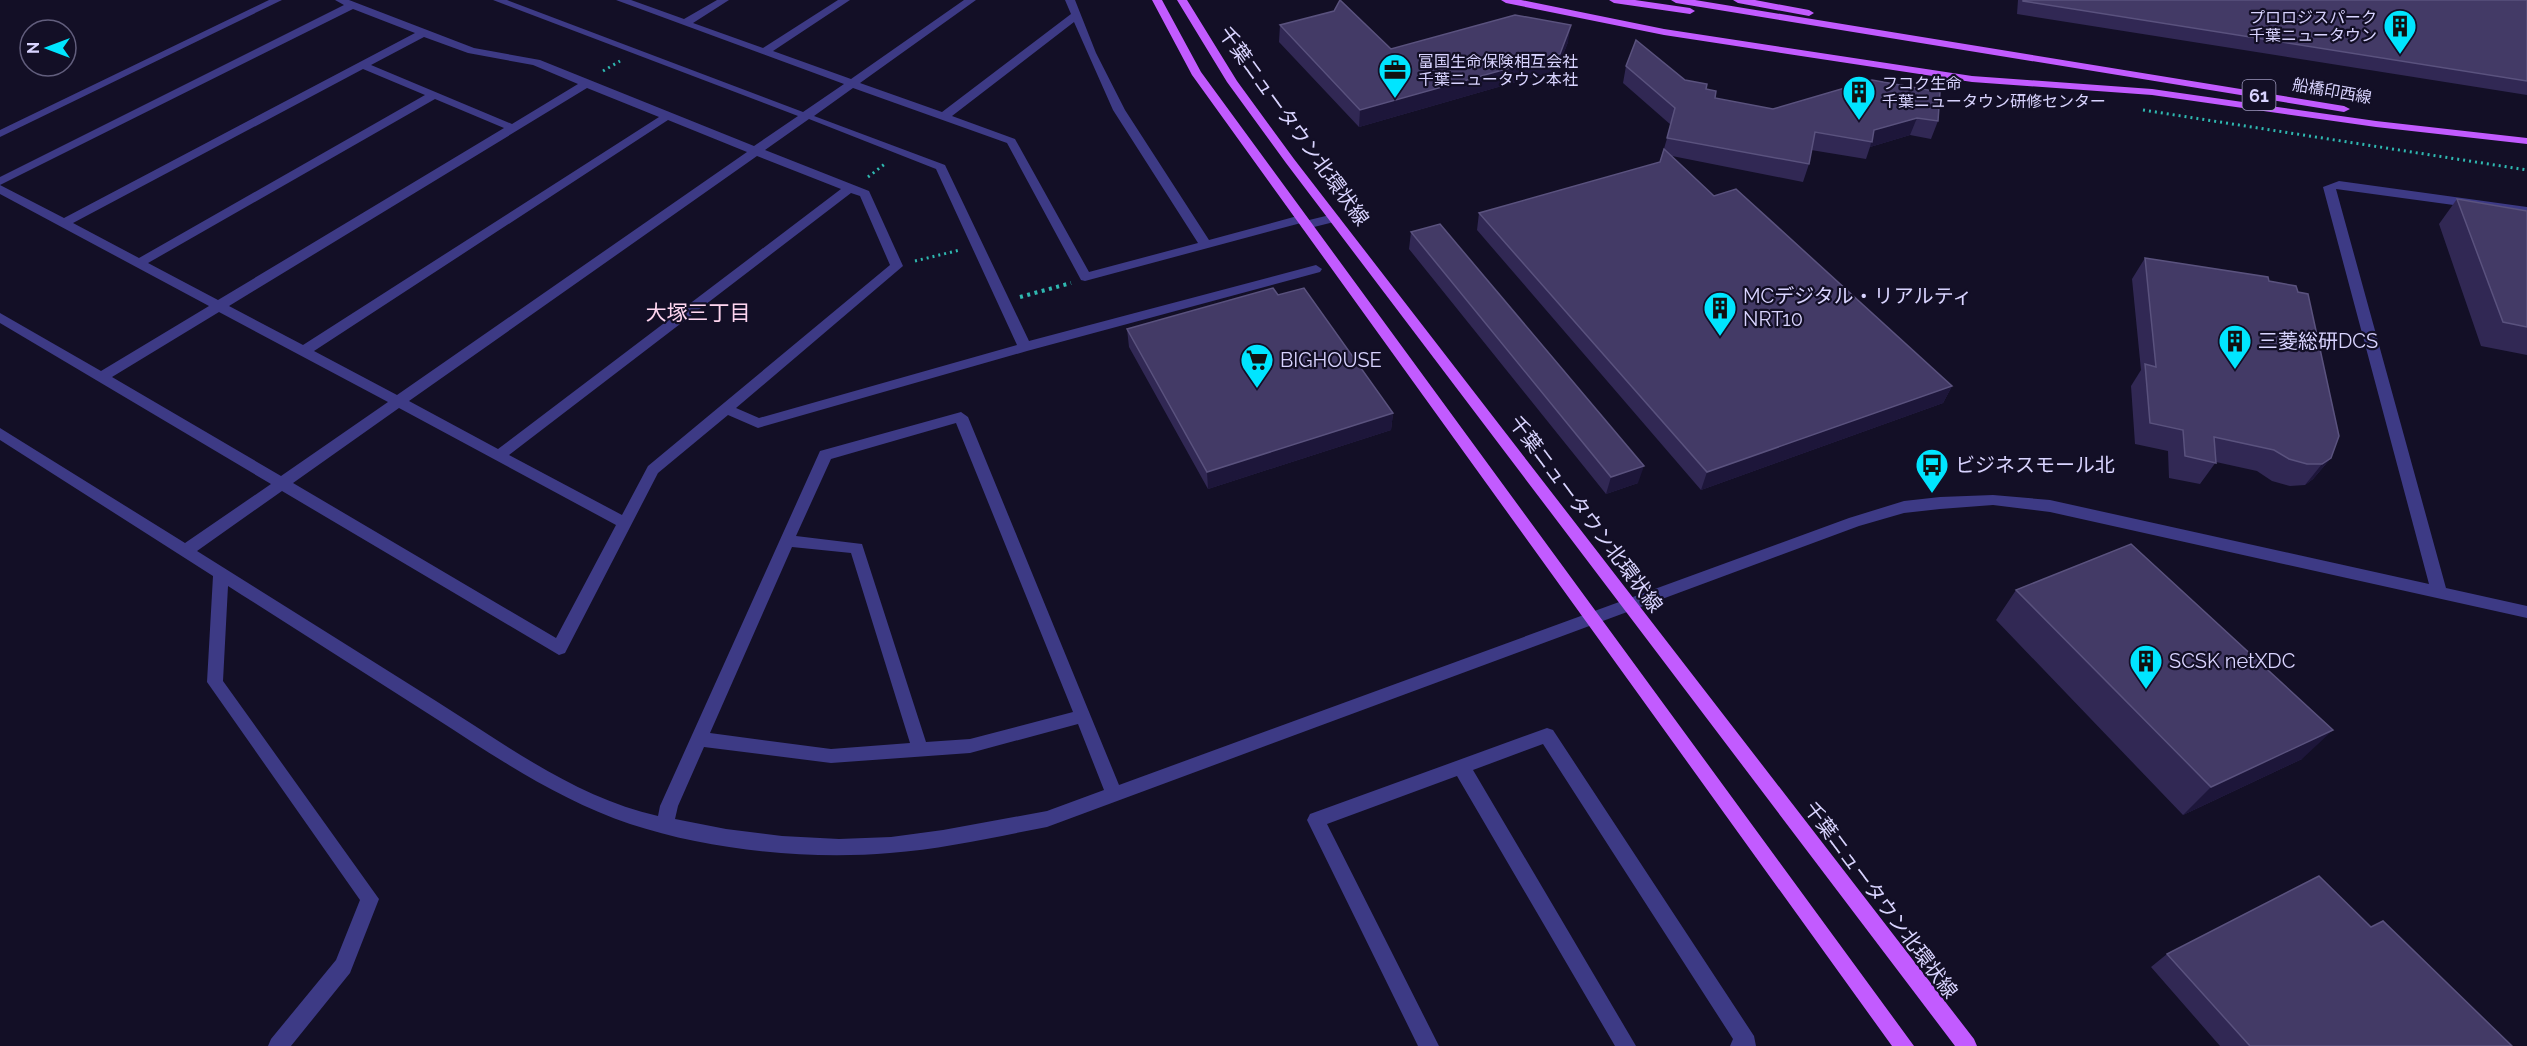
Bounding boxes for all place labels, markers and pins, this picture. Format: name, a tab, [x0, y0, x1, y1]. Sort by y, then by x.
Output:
place label: プロロジスパーク 千葉ニュータウン	[2249, 8, 2377, 45]
building icon: プロロジスパーク 千葉ニュータウン	[2382, 8, 2418, 55]
office icon: 富国生命保険相互会社 千葉ニュータウン本社	[1377, 52, 1413, 99]
place label: 富国生命保険相互会社 千葉ニュータウン本社	[1418, 52, 1578, 89]
building icon: フコク生命 千葉ニュータウン研修センター	[1841, 74, 1877, 121]
place label: フコク生命 千葉ニュータウン研修センター	[1882, 74, 2106, 111]
place label: MCデジタル・リアルティ NRT10	[1743, 284, 1972, 331]
building icon: MCデジタル・リアルティ NRT10	[1702, 290, 1738, 337]
building icon: 三菱総研DCS	[2217, 323, 2253, 370]
place label: 三菱総研DCS	[2258, 329, 2378, 353]
supermarket icon: BIGHOUSE	[1239, 342, 1275, 389]
place label: BIGHOUSE	[1280, 348, 1382, 372]
bus stop icon: ビジネスモール北	[1914, 447, 1950, 494]
place label: ビジネスモール北	[1955, 453, 2115, 477]
building icon: SCSK netXDC	[2128, 643, 2164, 690]
place label: SCSK netXDC	[2169, 649, 2296, 673]

